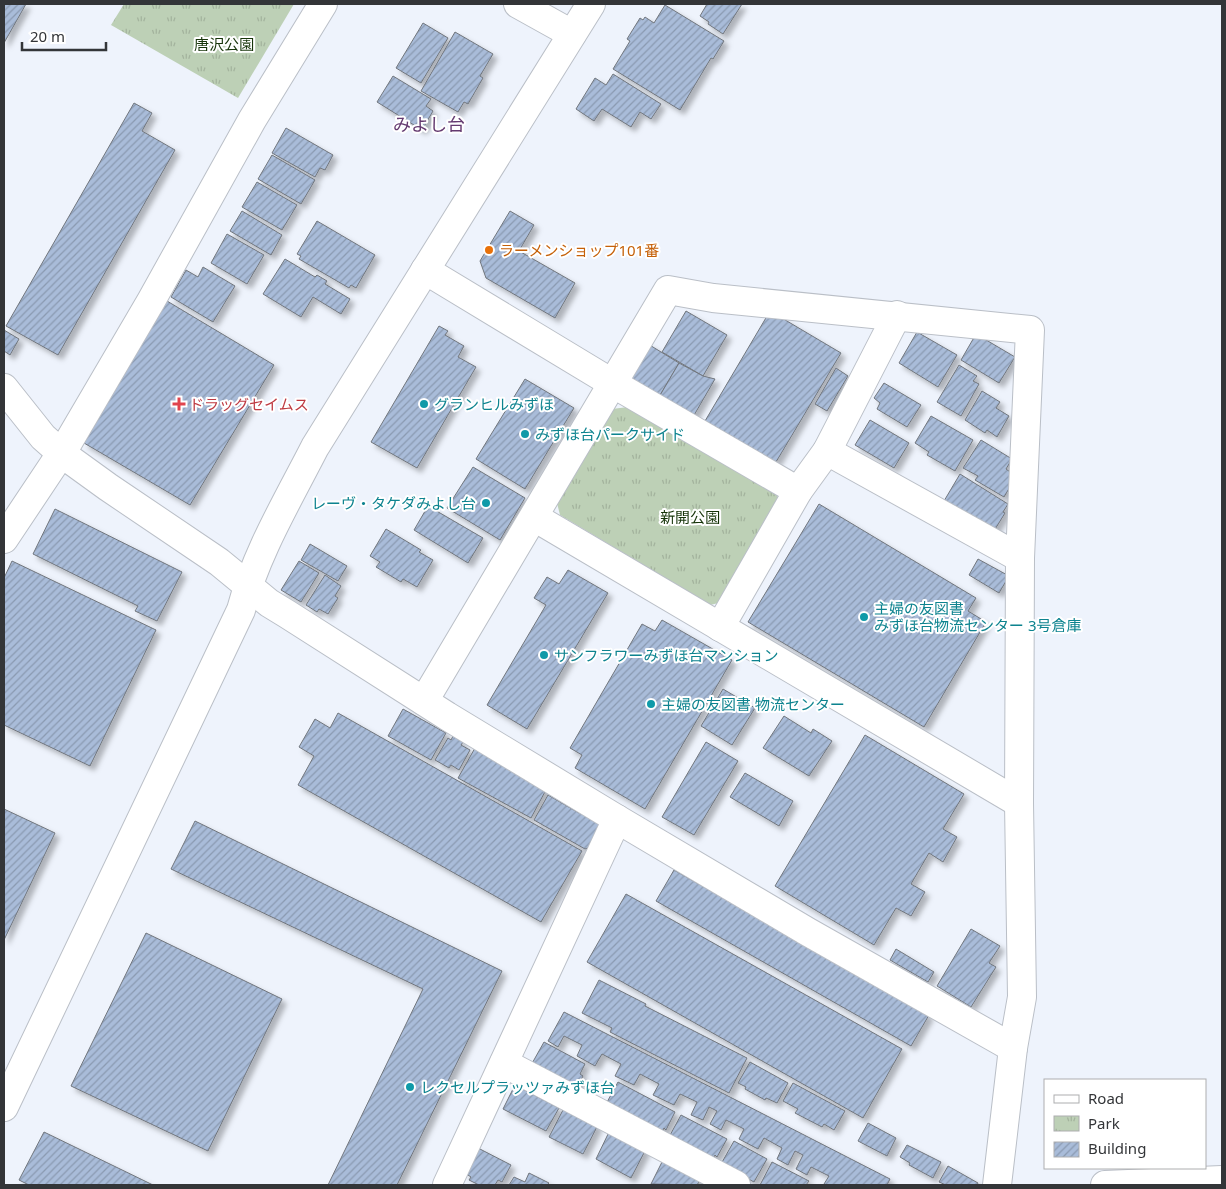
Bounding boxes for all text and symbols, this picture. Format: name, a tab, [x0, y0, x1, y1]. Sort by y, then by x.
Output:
scale bar	[22, 20, 106, 52]
text: 20 m	[30, 26, 65, 46]
park label: 唐沢公園	[194, 34, 254, 54]
district label: みよし台	[393, 112, 465, 136]
place label: ラーメンショップ101番	[499, 240, 659, 260]
marker: ラーメンショップ101番	[483, 244, 495, 256]
place label: ドラッグセイムス	[189, 394, 309, 414]
place label: グランヒルみずほ	[434, 394, 554, 414]
marker: ドラッグセイムス	[173, 398, 185, 410]
marker: グランヒルみずほ	[418, 398, 430, 410]
place label: みずほ台パークサイド	[535, 424, 685, 444]
marker: みずほ台パークサイド	[519, 428, 531, 440]
place label: レーヴ・タケダみよし台	[311, 493, 476, 513]
marker: レーヴ・タケダみよし台	[480, 497, 492, 509]
park label: 新開公園	[660, 507, 720, 527]
place label: 主婦の友図書 みずほ台物流センター 3号倉庫	[874, 598, 1081, 635]
marker: 主婦の友図書 みずほ台物流センター 3号倉庫	[858, 611, 870, 623]
place label: サンフラワーみずほ台マンション	[554, 645, 779, 665]
marker: サンフラワーみずほ台マンション	[538, 649, 550, 661]
place label: 主婦の友図書 物流センター	[661, 694, 845, 714]
marker: 主婦の友図書 物流センター	[645, 698, 657, 710]
place label: レクセルプラッツァみずほ台	[420, 1077, 615, 1097]
legend	[1044, 1079, 1206, 1169]
marker: レクセルプラッツァみずほ台	[404, 1081, 416, 1093]
text: Road	[1088, 1088, 1124, 1108]
text: Park	[1088, 1113, 1120, 1133]
text: Building	[1088, 1138, 1146, 1158]

